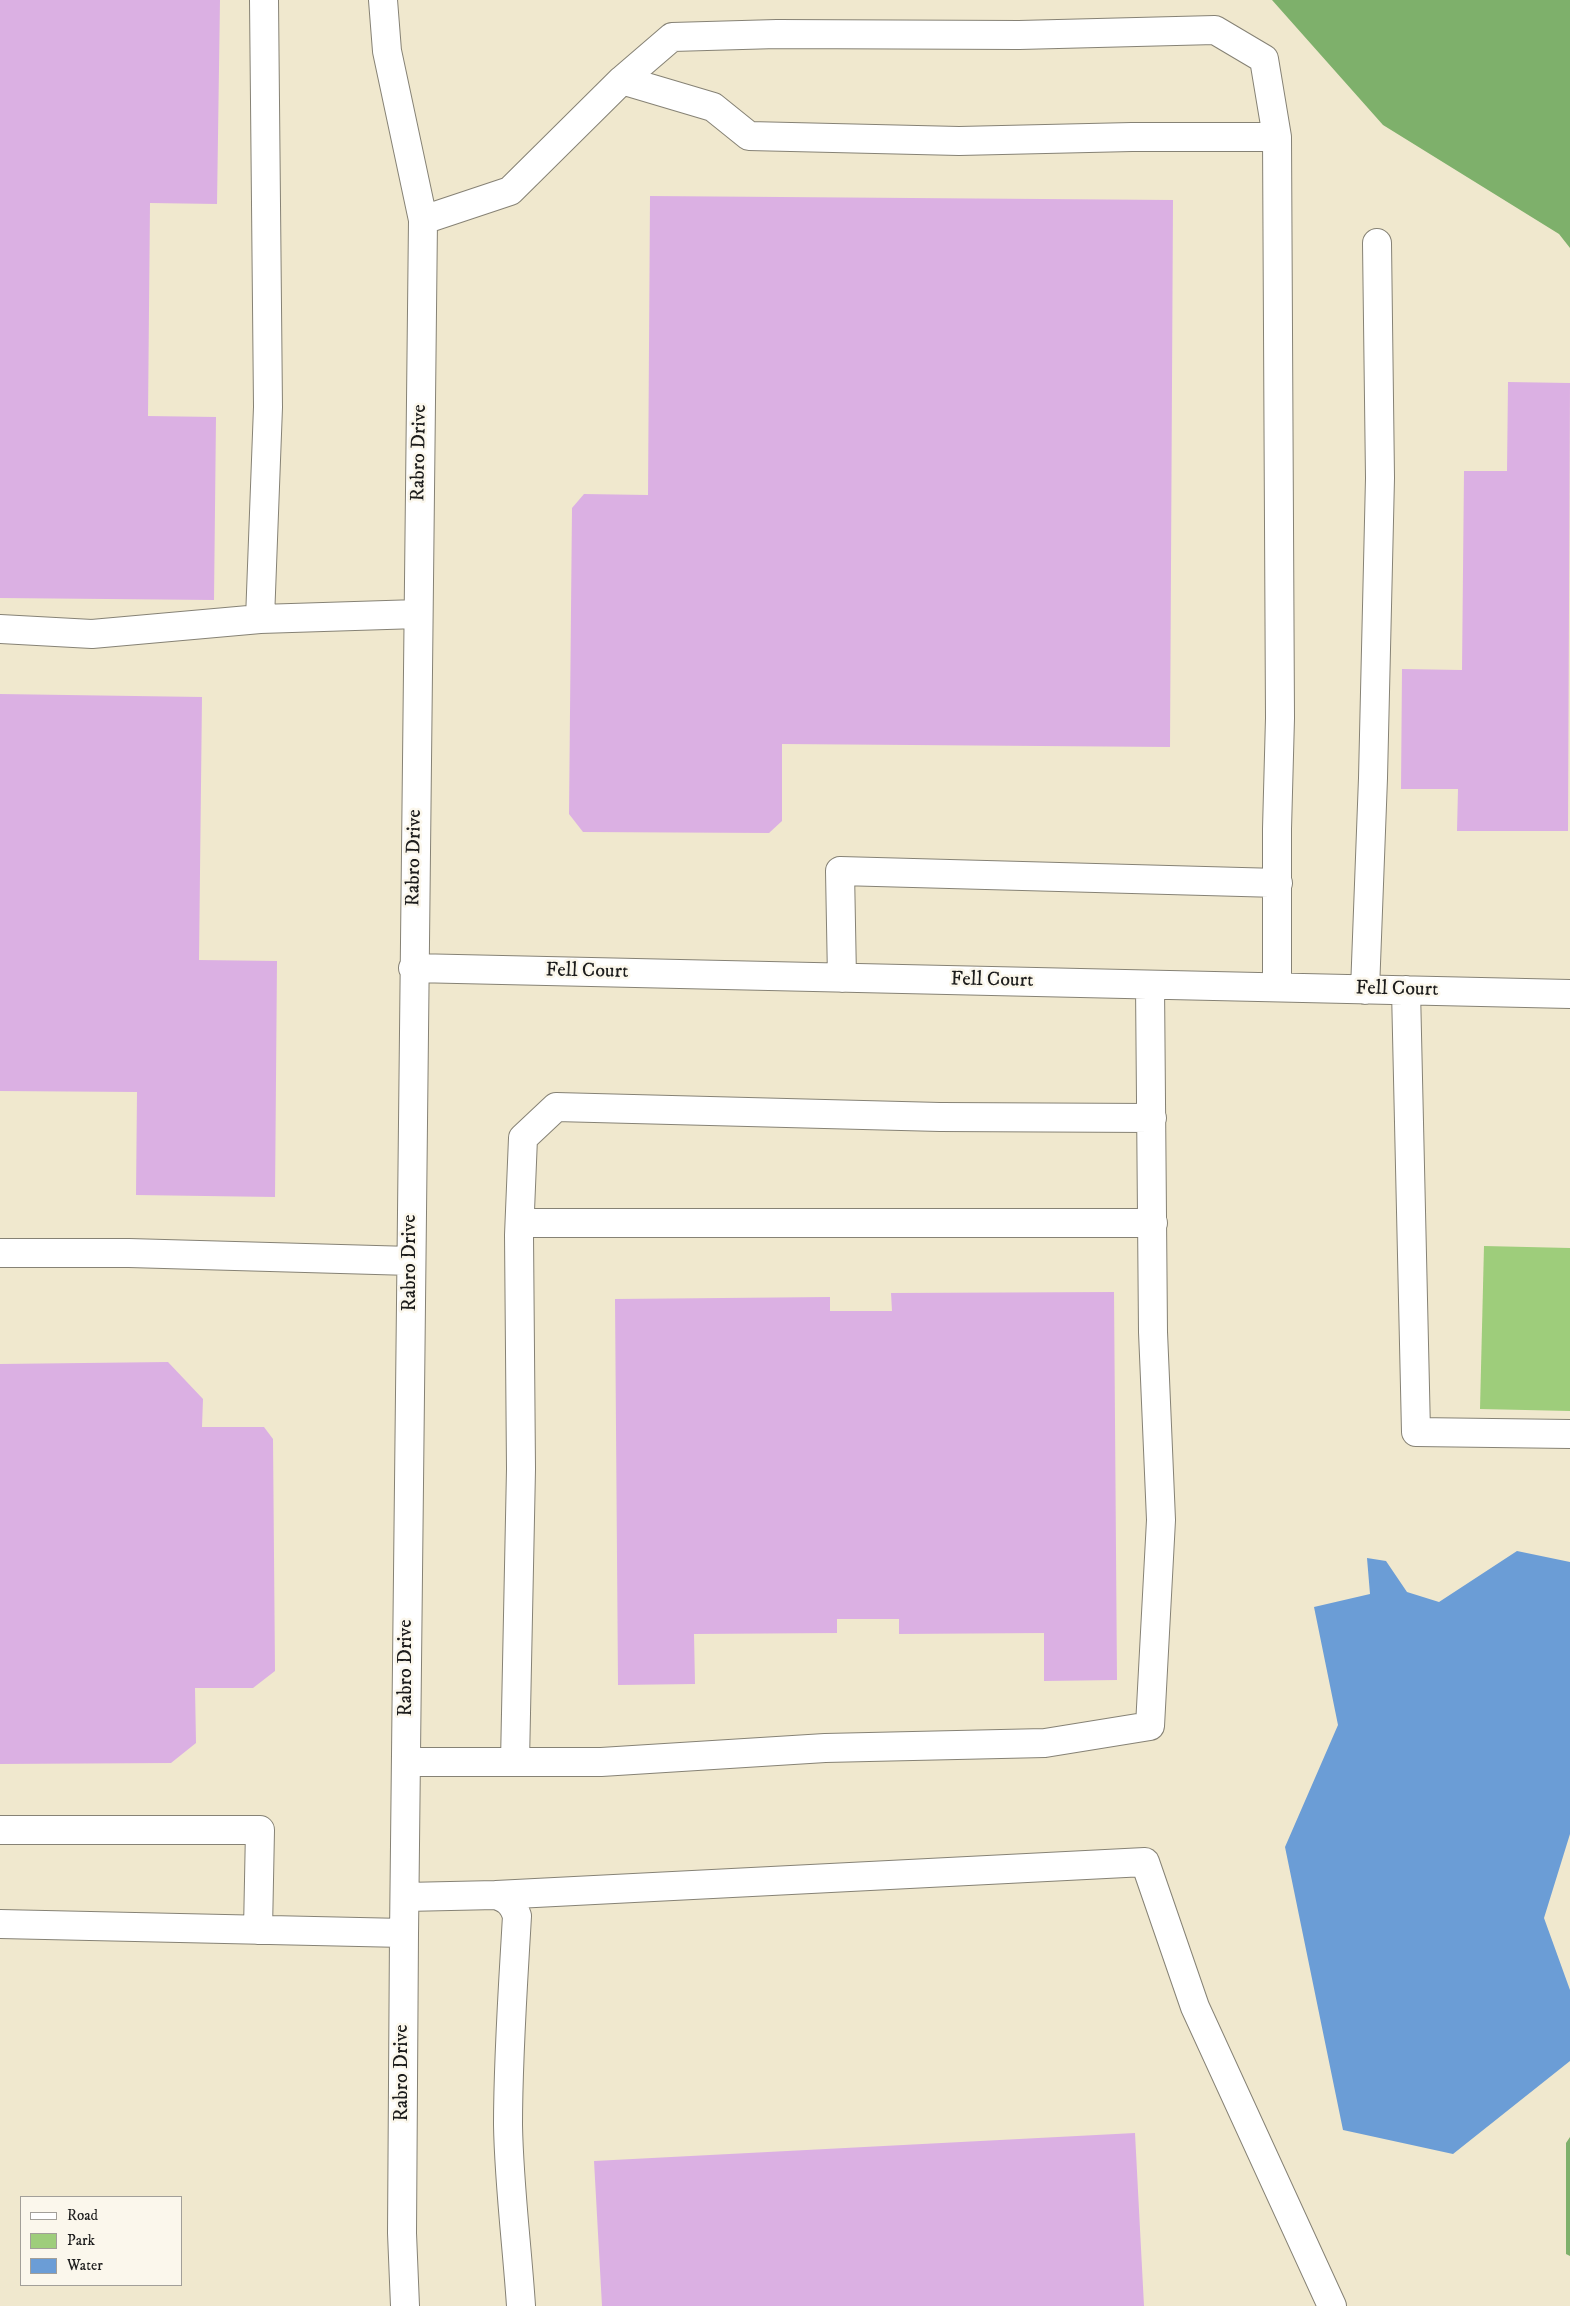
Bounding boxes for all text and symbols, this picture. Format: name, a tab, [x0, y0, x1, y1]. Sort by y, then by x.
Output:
street label: Rabro Drive	[407, 404, 433, 502]
street label: Rabro Drive	[402, 809, 428, 907]
street label: Fell Court	[545, 959, 629, 985]
street label: Fell Court	[950, 968, 1034, 994]
street label: Fell Court	[1355, 977, 1439, 1003]
street label: Rabro Drive	[399, 1214, 423, 1312]
street label: Rabro Drive	[395, 1619, 419, 1717]
street label: Rabro Drive	[391, 2024, 415, 2122]
legend	[20, 2196, 182, 2286]
text: Road	[67, 2206, 98, 2225]
text: Park	[67, 2231, 95, 2250]
text: Water	[67, 2256, 103, 2275]

